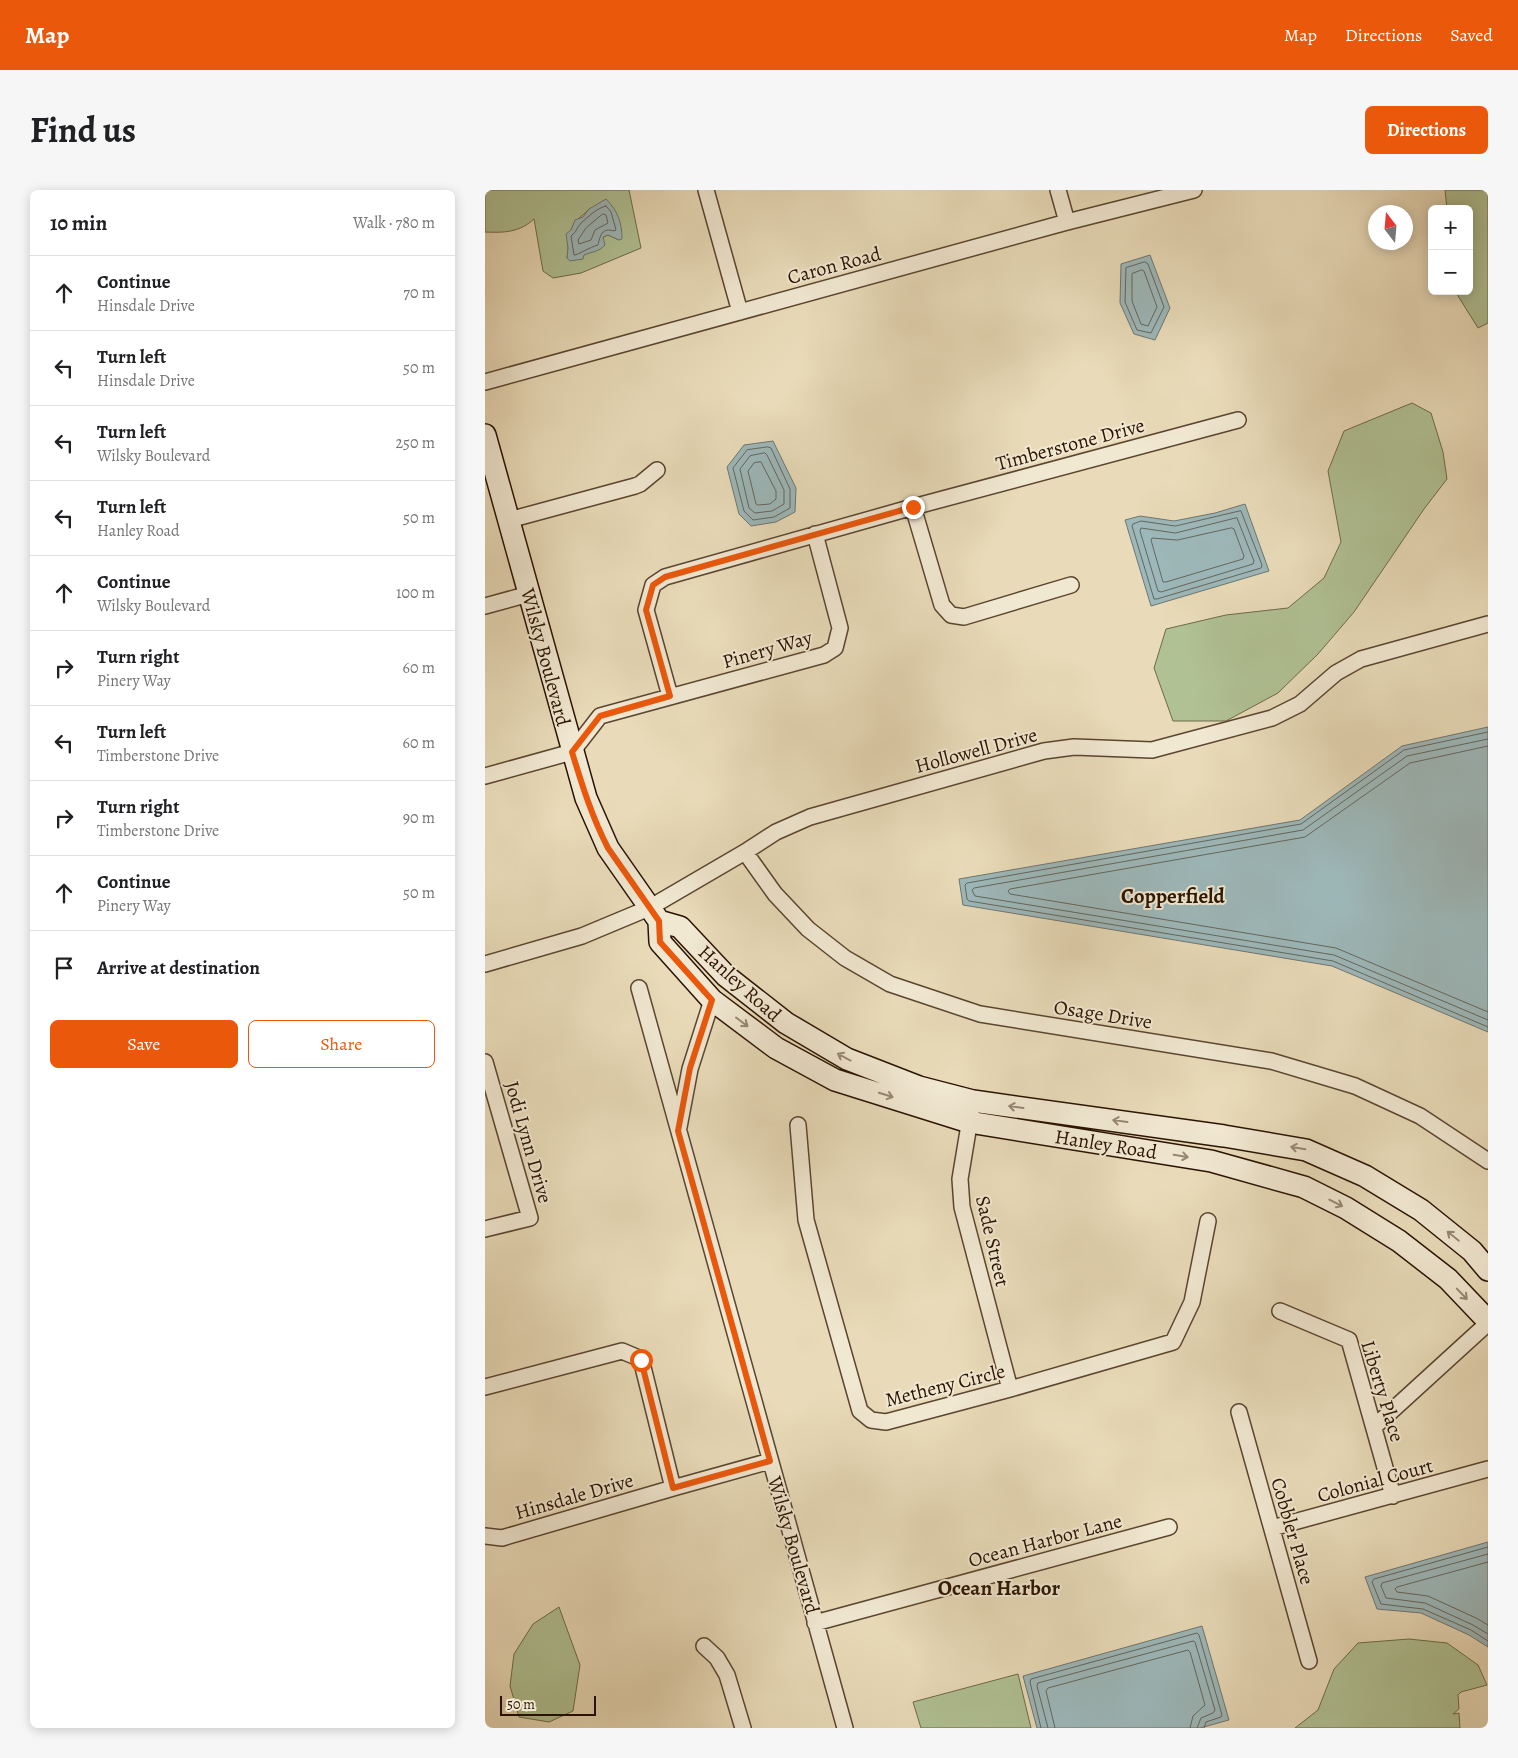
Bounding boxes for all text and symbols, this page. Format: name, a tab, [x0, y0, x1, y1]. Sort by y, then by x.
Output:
text: Map	[25, 19, 69, 51]
text: Map	[1284, 23, 1317, 47]
text: Directions	[1345, 23, 1422, 47]
text: Saved	[1450, 23, 1493, 47]
text: Find us	[30, 106, 136, 154]
button: Directions	[1365, 106, 1488, 154]
north arrow	[1368, 205, 1413, 250]
map controls	[1428, 205, 1473, 295]
button: +	[1428, 205, 1473, 250]
text: 10 min	[50, 209, 107, 237]
text: Walk · 780 m	[353, 212, 435, 234]
street label: Caron Road	[784, 240, 884, 291]
button: −	[1428, 250, 1473, 295]
text: Continue	[97, 269, 171, 295]
icon: ahead	[50, 279, 78, 307]
text: 70 m	[403, 282, 435, 304]
text: Hinsdale Drive	[97, 295, 195, 317]
text: Turn left	[97, 344, 166, 370]
icon: left	[50, 354, 78, 382]
text: 50 m	[403, 357, 435, 379]
text: Hinsdale Drive	[97, 370, 195, 392]
street label: Timberstone Drive	[993, 412, 1147, 477]
text: Turn left	[97, 419, 166, 445]
icon: left	[50, 429, 78, 457]
text: 250 m	[396, 432, 435, 454]
text: Wilsky Boulevard	[97, 445, 210, 467]
text: Turn left	[97, 494, 166, 520]
route end	[902, 496, 925, 519]
icon: left	[50, 504, 78, 532]
text: 50 m	[403, 507, 435, 529]
text: Hanley Road	[97, 520, 180, 542]
text: Continue	[97, 569, 171, 595]
icon: ahead	[50, 579, 78, 607]
text: 100 m	[396, 582, 435, 604]
street label: Wilsky Boulevard	[514, 584, 577, 729]
text: Wilsky Boulevard	[97, 595, 210, 617]
street label: Pinery Way	[719, 624, 816, 675]
text: Turn right	[97, 644, 179, 670]
icon: right	[50, 654, 78, 682]
text: 60 m	[403, 657, 435, 679]
text: Pinery Way	[97, 670, 171, 692]
text: Turn left	[97, 719, 166, 745]
street label: Hollowell Drive	[912, 721, 1040, 780]
icon: left	[50, 729, 78, 757]
text: 60 m	[403, 732, 435, 754]
text: Timberstone Drive	[97, 745, 219, 767]
text: Turn right	[97, 794, 179, 820]
icon: right	[50, 804, 78, 832]
text: 90 m	[403, 807, 435, 829]
text: Timberstone Drive	[97, 820, 219, 842]
text: Continue	[97, 869, 171, 895]
icon: ahead	[50, 879, 78, 907]
text: 50 m	[403, 882, 435, 904]
district label: Copperfield	[1121, 882, 1226, 910]
text: Pinery Way	[97, 895, 171, 917]
street label: Hanley Road	[692, 939, 787, 1028]
icon: arrive	[50, 954, 78, 982]
text: Arrive at destination	[97, 955, 260, 981]
street label: Osage Drive	[1052, 993, 1154, 1036]
one-way arrow	[735, 1017, 749, 1027]
button: Save	[50, 1020, 238, 1068]
button: Share	[248, 1020, 435, 1068]
one-way arrow	[837, 1052, 852, 1061]
street label: Jodi Lynn Drive	[498, 1078, 559, 1206]
one-way arrow	[877, 1091, 893, 1101]
one-way arrow	[1008, 1102, 1024, 1112]
one-way arrow	[1112, 1116, 1128, 1126]
street label: Hanley Road	[1053, 1123, 1159, 1166]
one-way arrow	[1290, 1143, 1306, 1153]
one-way arrow	[1173, 1152, 1189, 1162]
street label: Sade Street	[969, 1193, 1016, 1290]
one-way arrow	[1328, 1199, 1343, 1208]
one-way arrow	[1447, 1231, 1460, 1242]
one-way arrow	[1456, 1287, 1468, 1300]
street label: Liberty Place	[1354, 1337, 1411, 1445]
route start	[630, 1349, 653, 1372]
street label: Metheny Circle	[882, 1358, 1008, 1413]
street label: Colonial Court	[1314, 1452, 1436, 1509]
street label: Hinsdale Drive	[512, 1467, 637, 1526]
street label: Wilsky Boulevard	[761, 1472, 826, 1617]
street label: Cobbler Place	[1264, 1474, 1321, 1588]
street label: Ocean Harbor Lane	[965, 1507, 1125, 1574]
district label: Ocean Harbor	[938, 1574, 1061, 1602]
scale bar	[500, 1693, 596, 1716]
text: 50 m	[507, 1695, 535, 1714]

